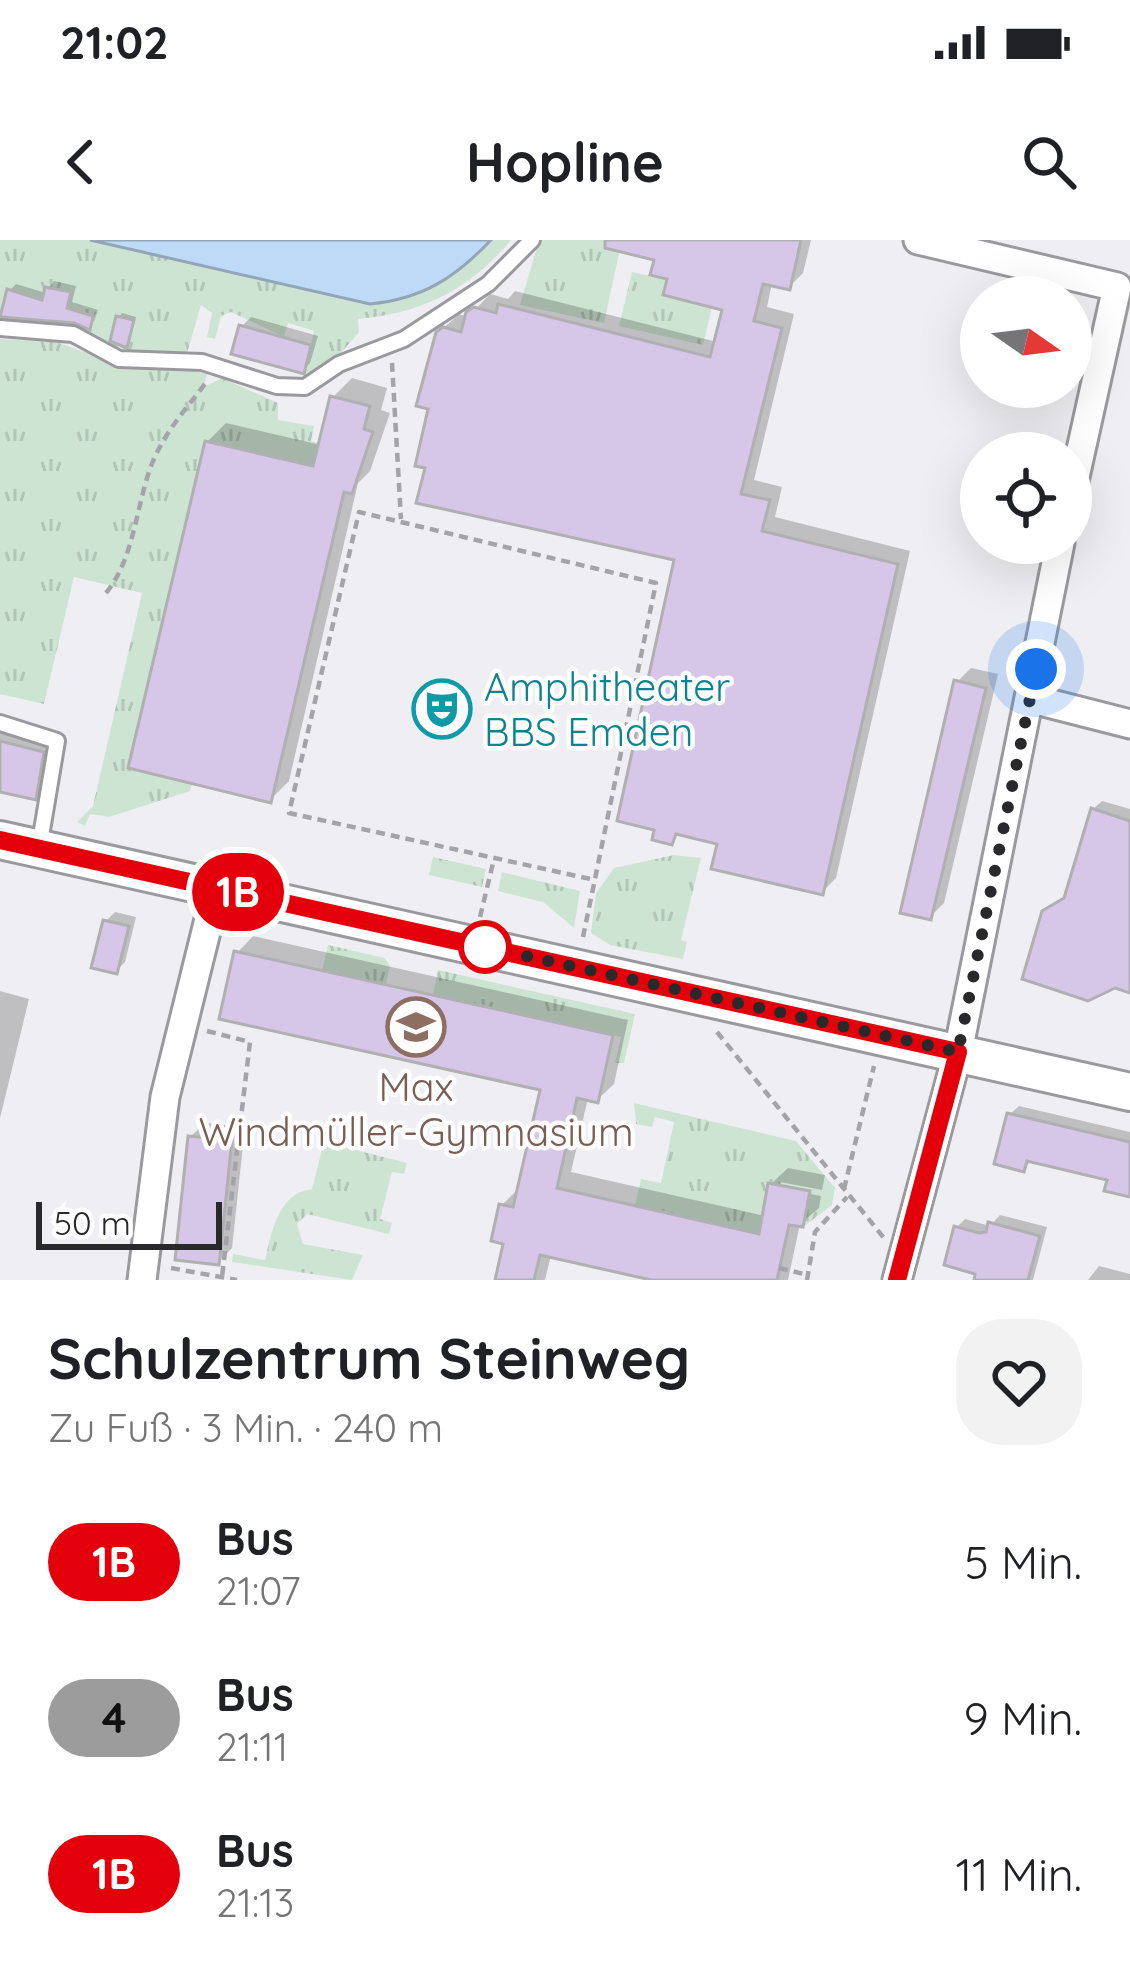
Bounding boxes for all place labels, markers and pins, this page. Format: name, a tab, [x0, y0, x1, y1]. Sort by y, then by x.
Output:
place label: Amphitheater BBS Emden	[484, 662, 730, 756]
theatre icon: Amphitheater BBS Emden	[411, 678, 473, 740]
unlabelled marker	[460, 922, 510, 972]
school or university icon: Max Windmüller-Gymnasium	[385, 996, 447, 1058]
place label: Max Windmüller-Gymnasium	[198, 1062, 634, 1156]

